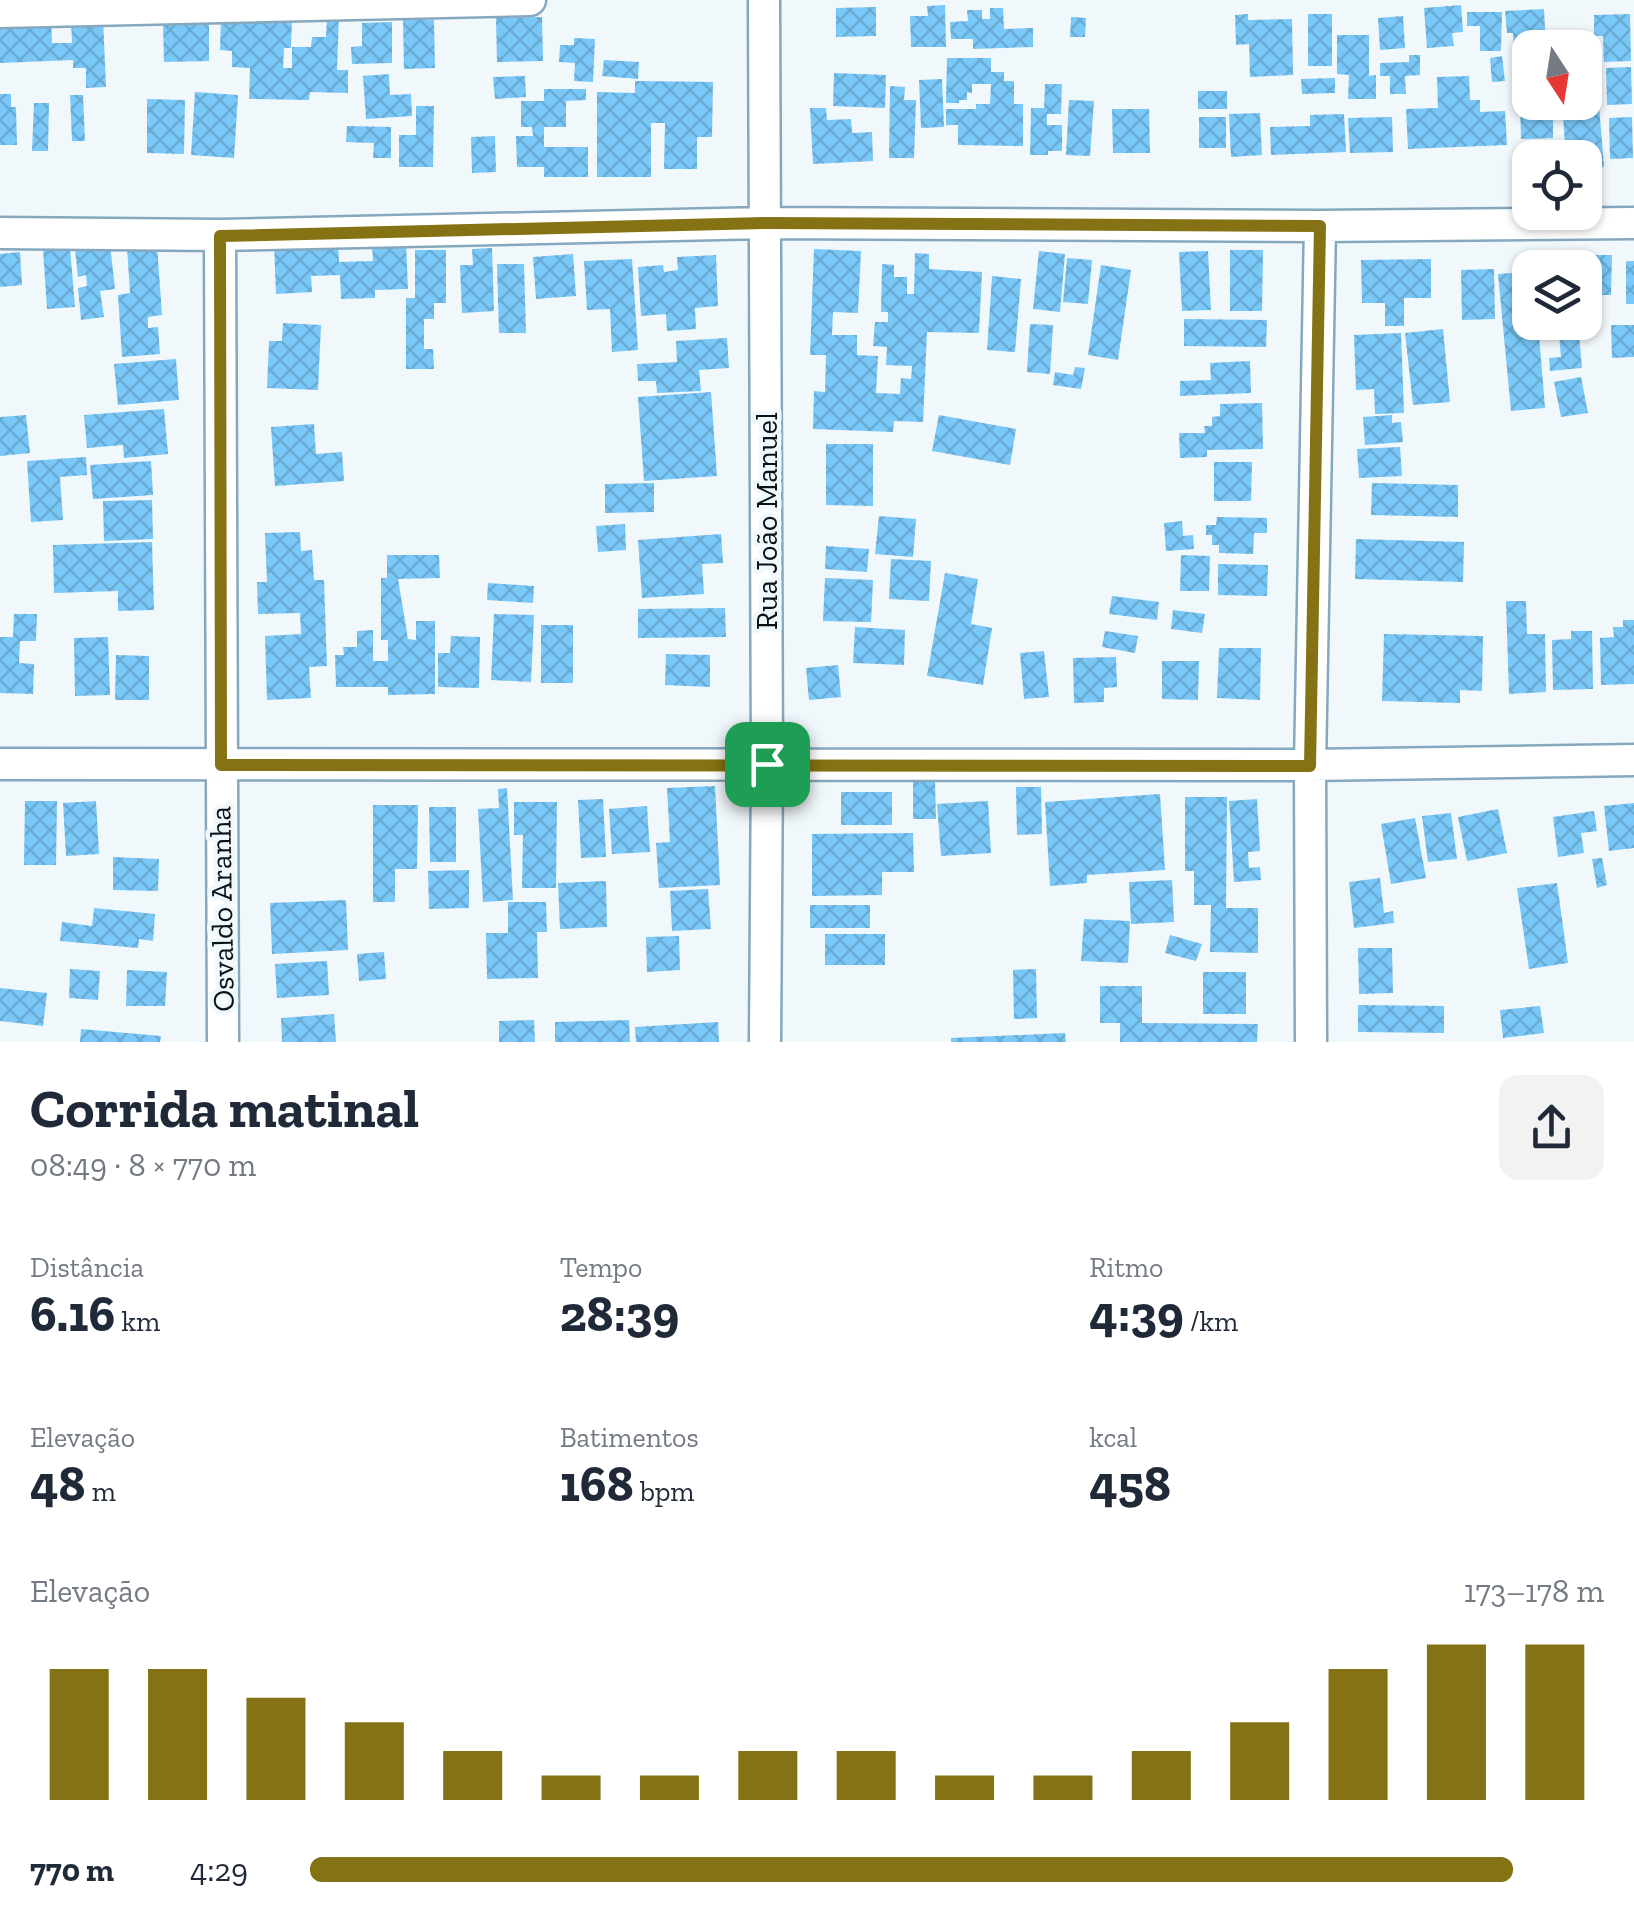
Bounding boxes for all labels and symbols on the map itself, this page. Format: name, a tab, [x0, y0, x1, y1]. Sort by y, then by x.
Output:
north arrow	[1512, 30, 1602, 120]
street label: Rua João Manuel	[749, 412, 785, 630]
pin	[725, 722, 810, 807]
street label: Osvaldo Aranha	[202, 806, 242, 1012]

